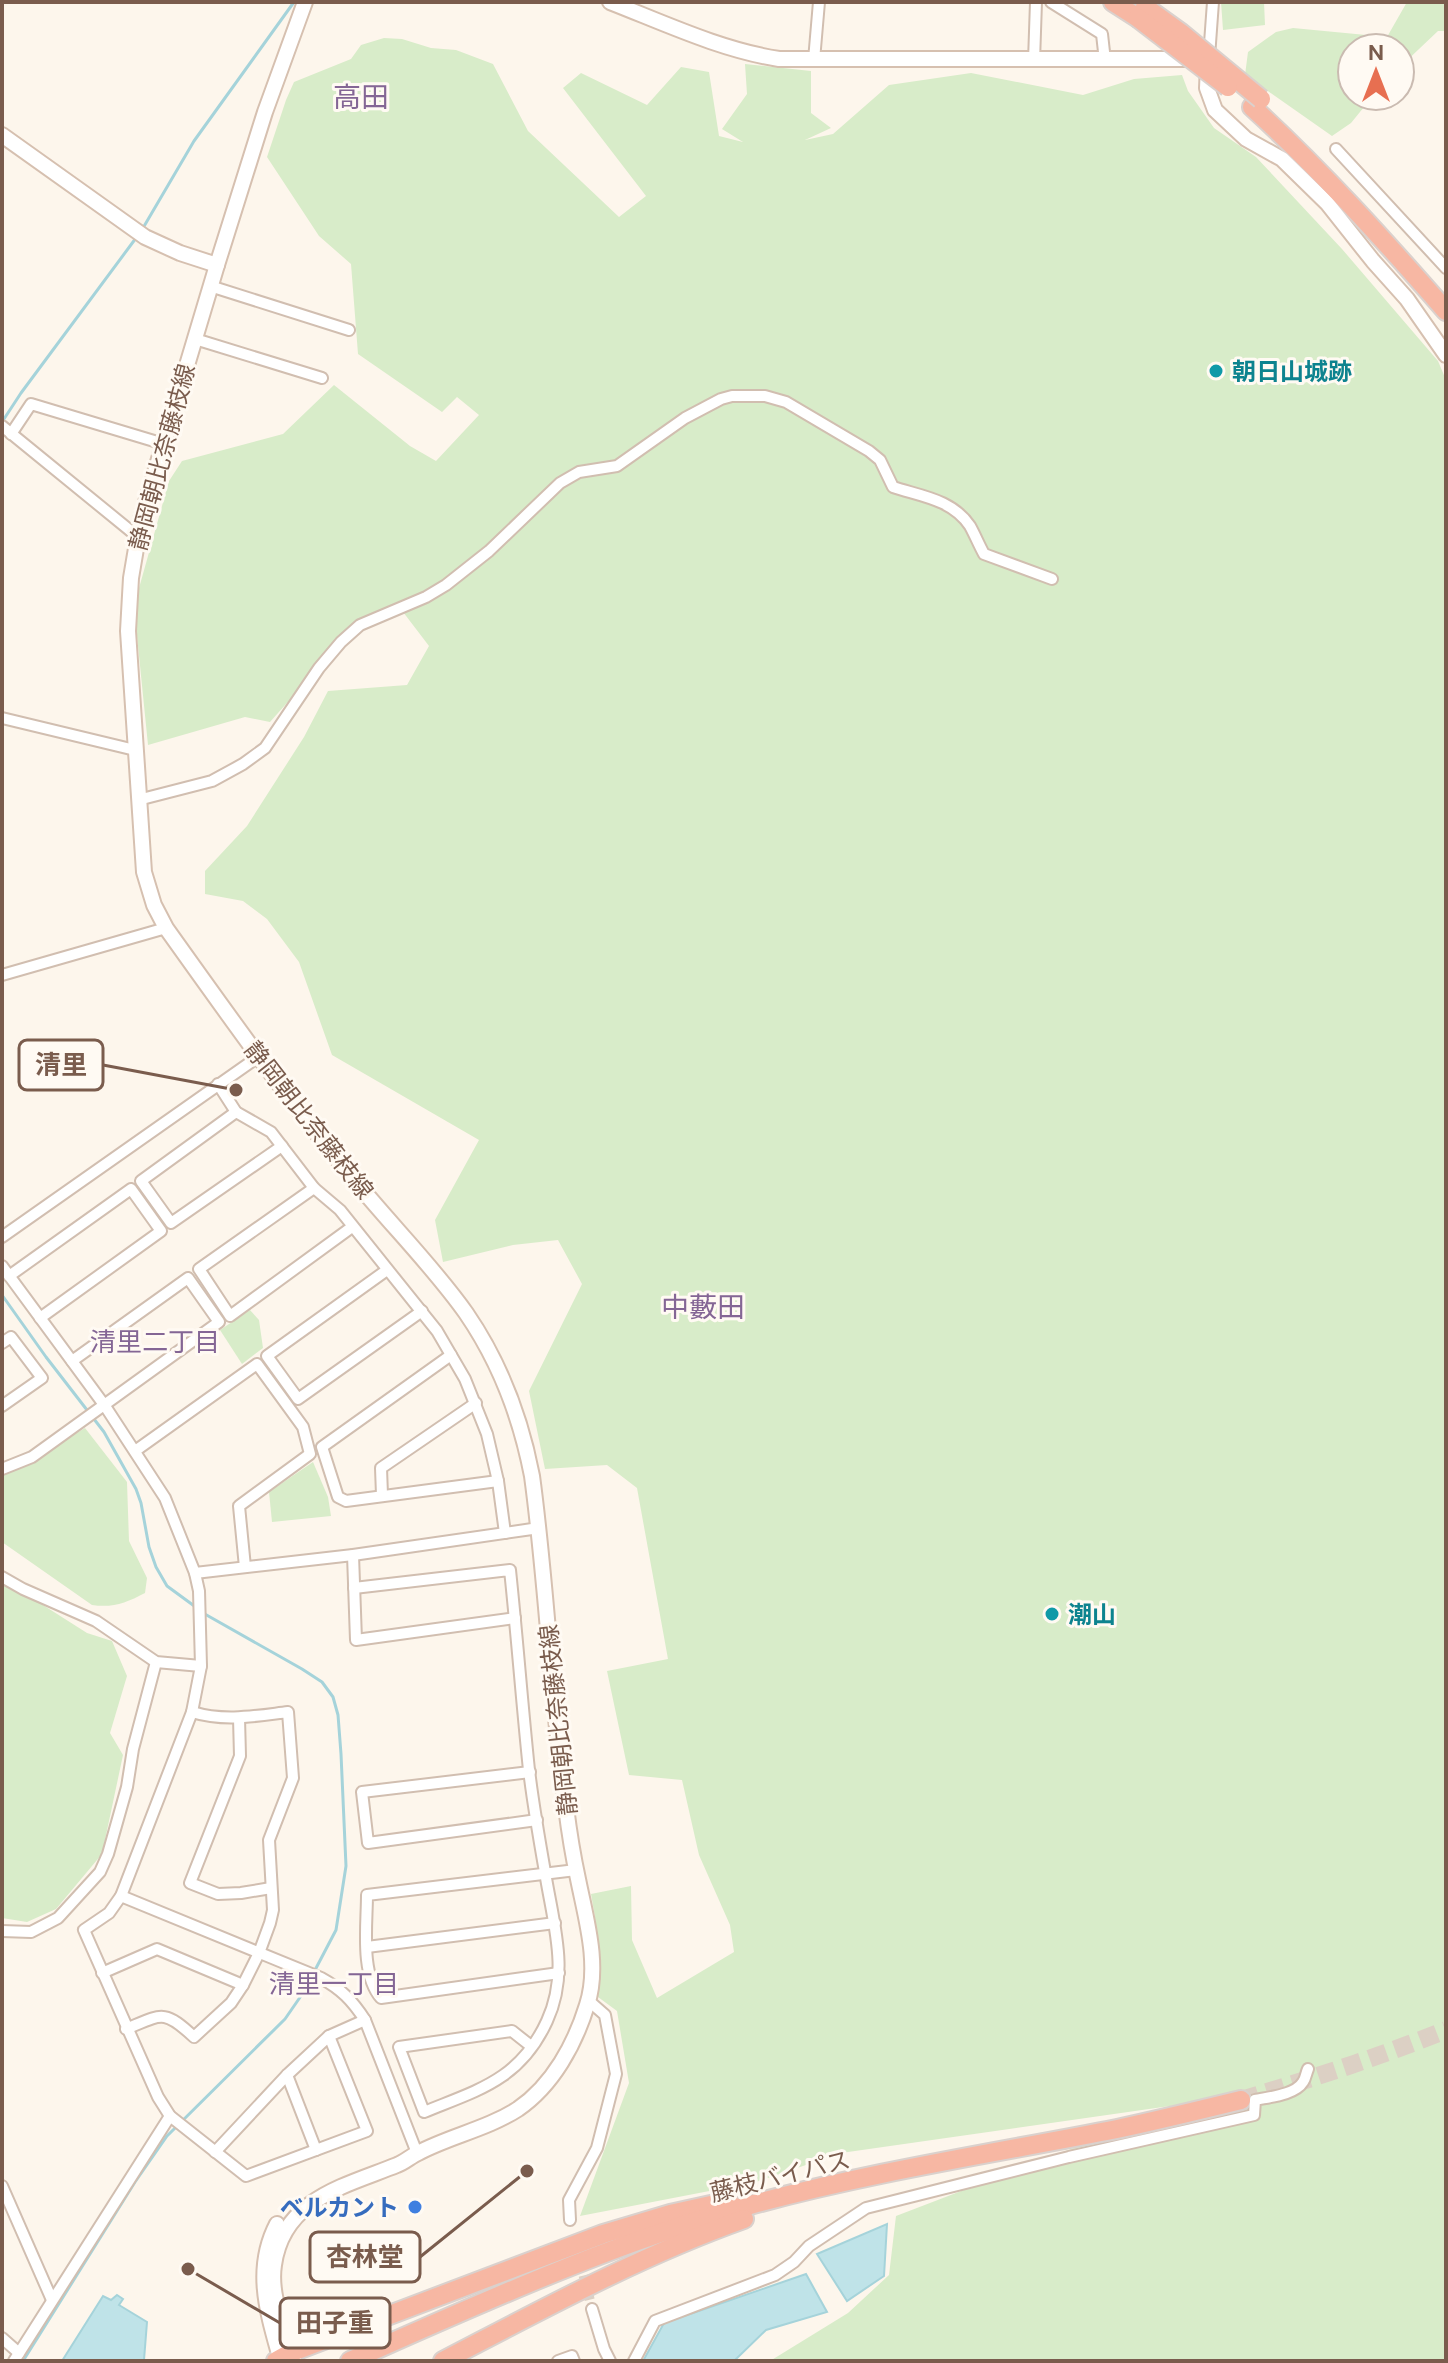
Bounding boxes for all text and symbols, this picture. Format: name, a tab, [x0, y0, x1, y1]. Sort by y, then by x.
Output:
north arrow	[1336, 32, 1416, 112]
text: N	[1368, 38, 1384, 67]
district label: 高田	[333, 79, 389, 116]
place label: 朝日山城跡	[1232, 356, 1352, 387]
street label: 静岡朝比奈藤枝線	[122, 360, 202, 554]
marker: 朝日山城跡	[1207, 362, 1225, 380]
street label: 静岡朝比奈藤枝線	[238, 1035, 380, 1205]
callout: 清里	[19, 1040, 103, 1090]
text: 清里	[35, 1048, 87, 1082]
district label: 中藪田	[661, 1289, 745, 1326]
district label: 清里二丁目	[90, 1325, 220, 1359]
place label: 潮山	[1068, 1599, 1116, 1630]
marker: 潮山	[1043, 1605, 1061, 1623]
street label: 静岡朝比奈藤枝線	[533, 1623, 583, 1817]
district label: 清里一丁目	[269, 1967, 399, 2001]
street label: 藤枝バイパス	[707, 2144, 853, 2208]
place label: ベルカント	[280, 2192, 399, 2223]
marker: ベルカント	[406, 2198, 424, 2216]
callout: 杏林堂	[310, 2232, 420, 2282]
text: 杏林堂	[326, 2240, 404, 2274]
callout: 田子重	[280, 2298, 390, 2348]
text: 田子重	[296, 2306, 374, 2340]

